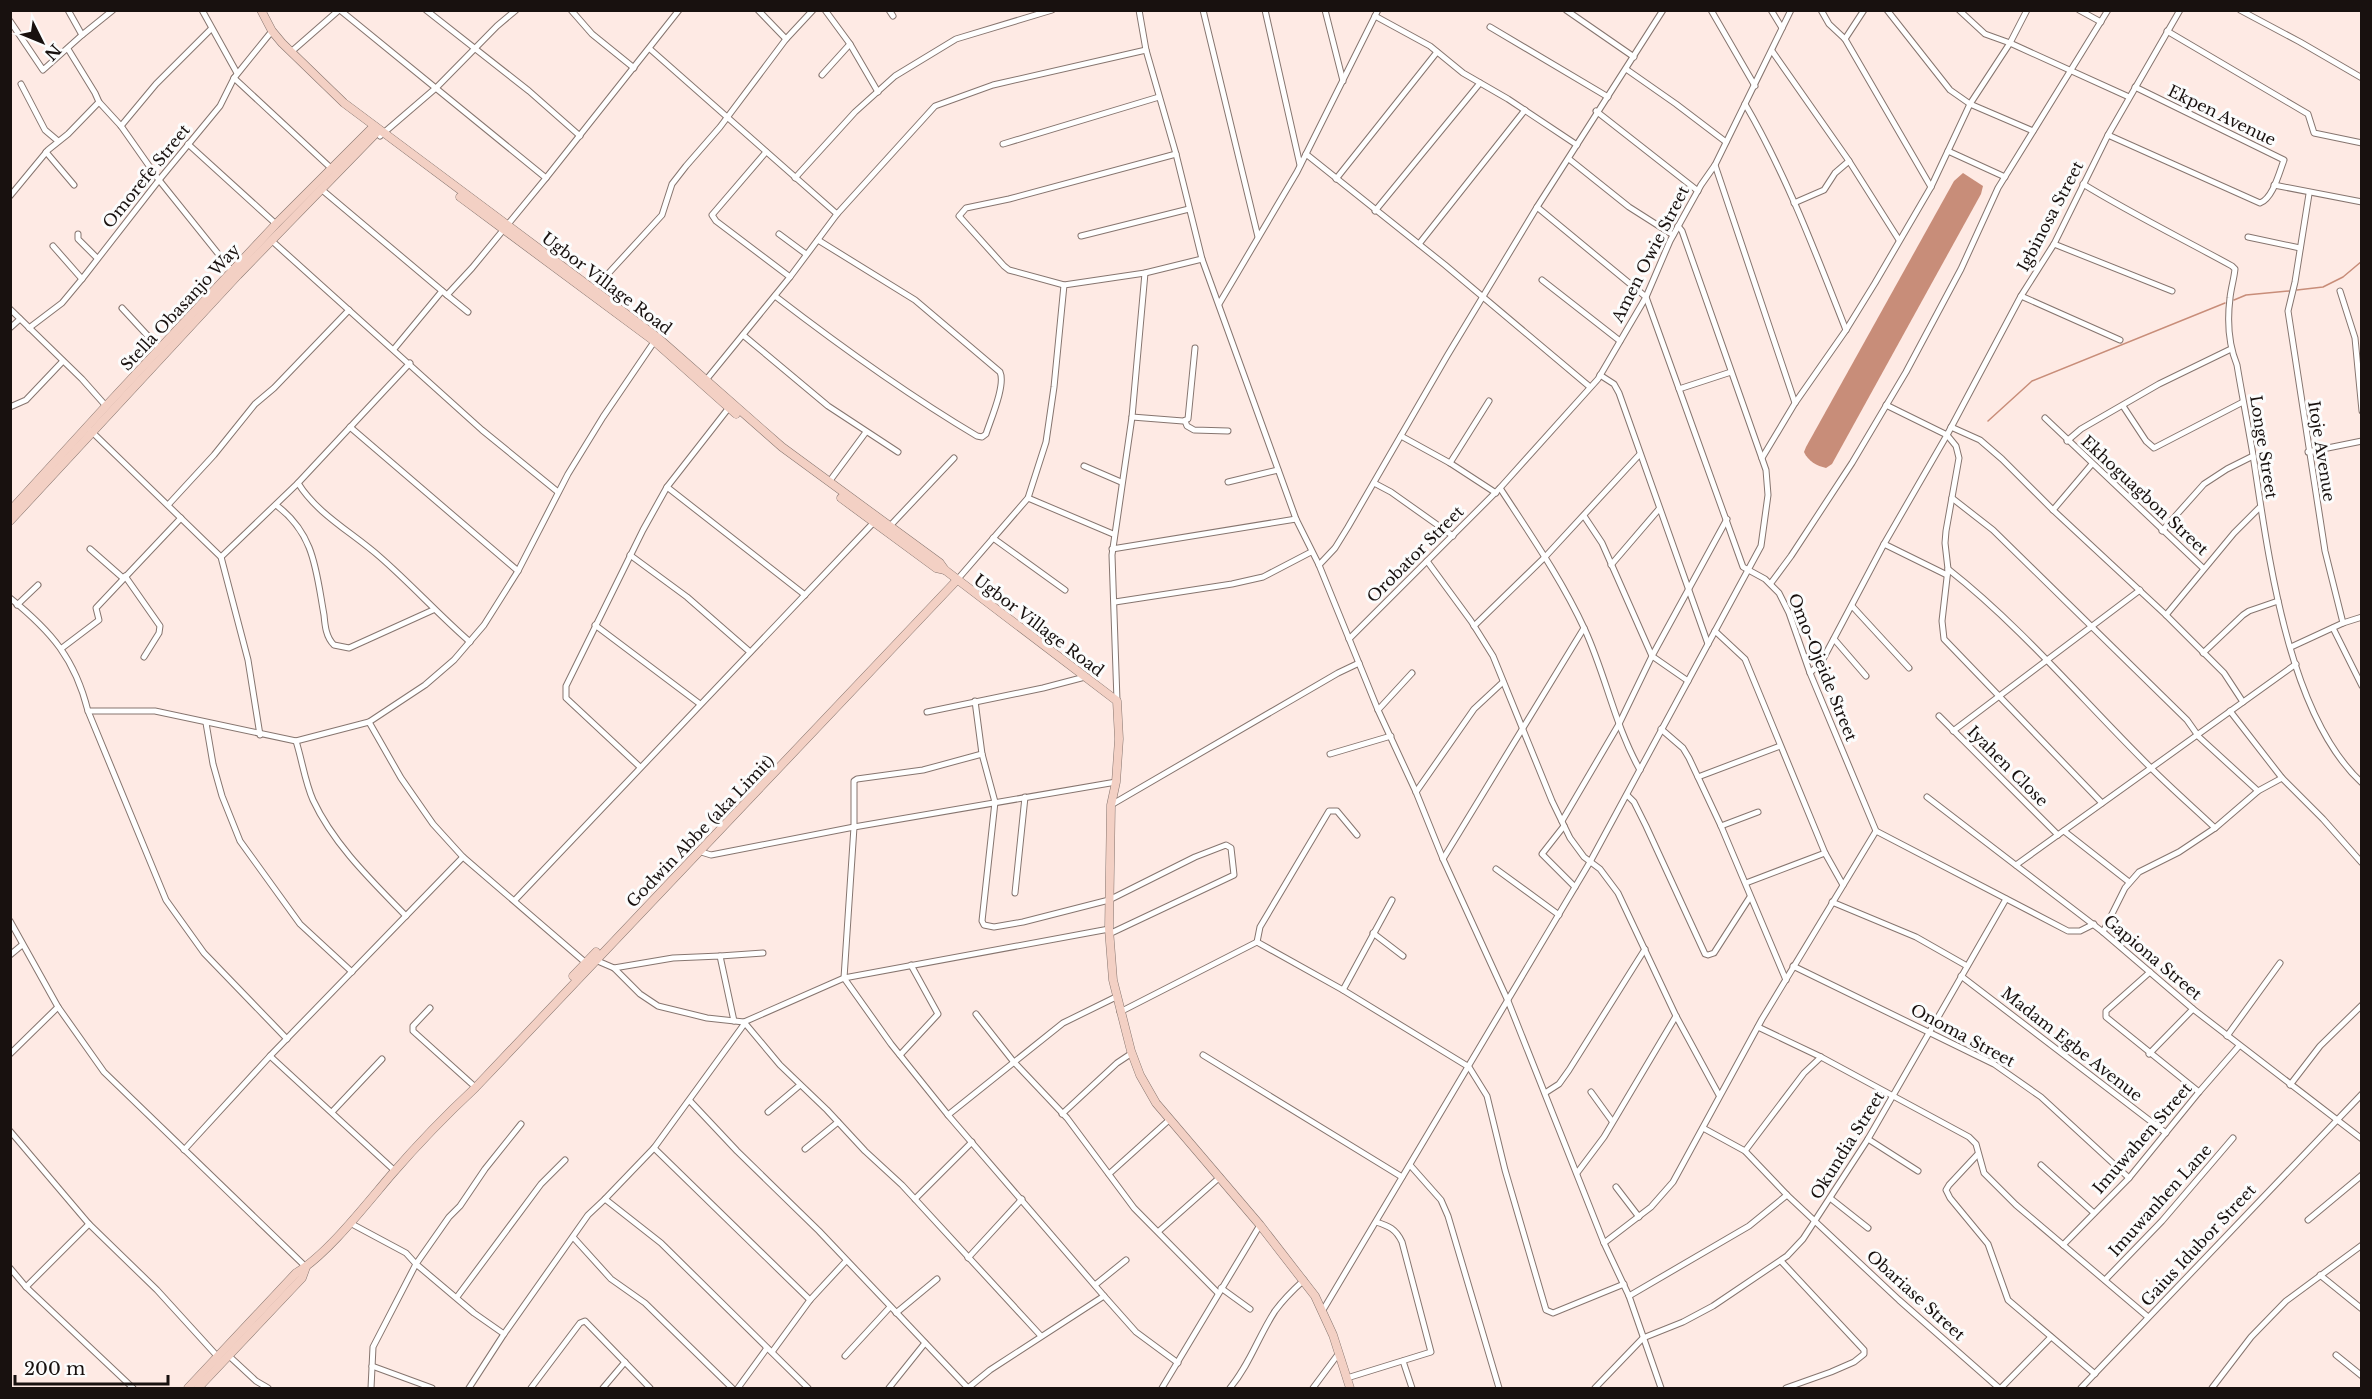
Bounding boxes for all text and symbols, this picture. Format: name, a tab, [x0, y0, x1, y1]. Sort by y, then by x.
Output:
north arrow	[12, 12, 72, 72]
text: N	[41, 40, 65, 65]
street label: Ekpen Avenue	[2165, 80, 2279, 150]
street label: Omorefe Street	[98, 120, 194, 232]
street label: Igbinosa Street	[2013, 157, 2087, 275]
street label: Amen Owie Street	[1606, 182, 1693, 326]
street label: Ugbor Village Road	[538, 228, 676, 339]
street label: Stella Obasanjo Way	[116, 239, 245, 375]
street label: Longe Street	[2246, 394, 2282, 500]
street label: Itoje Avenue	[2304, 399, 2340, 503]
street label: Ekhoguagbon Street	[2077, 431, 2213, 559]
street label: Orobator Street	[1362, 501, 1468, 607]
street label: Ugbor Village Road	[970, 570, 1108, 681]
street label: Omo-Ojeide Street	[1784, 590, 1862, 744]
street label: Iyahen Close	[1964, 722, 2052, 810]
street label: Godwin Abbe (aka Limit)	[622, 751, 778, 911]
street label: Gapiona Street	[2100, 910, 2206, 1004]
street label: Madam Egbe Avenue	[1998, 983, 2146, 1105]
street label: Onoma Street	[1907, 999, 2019, 1071]
street label: Imuwahen Street	[2088, 1078, 2196, 1198]
street label: Okundia Street	[1806, 1087, 1888, 1203]
street label: Imuwanhen Lane	[2104, 1140, 2216, 1260]
street label: Gaius Idubor Street	[2136, 1180, 2260, 1310]
street label: Obariase Street	[1863, 1246, 1969, 1344]
scale bar	[15, 1348, 168, 1386]
text: 200 m	[24, 1358, 85, 1380]

